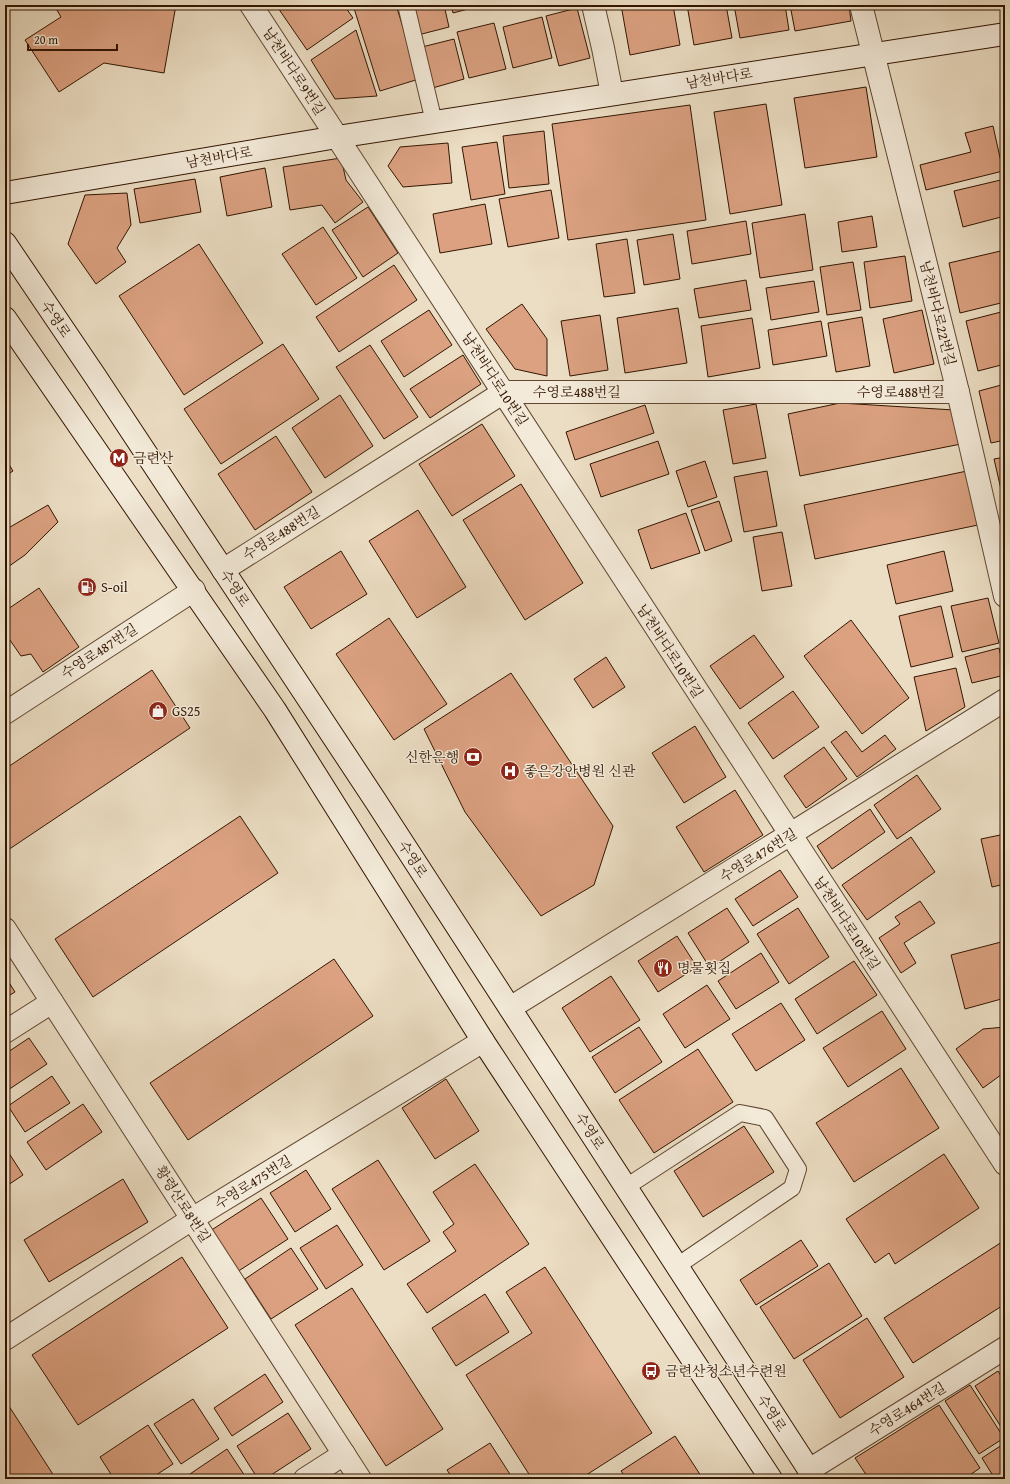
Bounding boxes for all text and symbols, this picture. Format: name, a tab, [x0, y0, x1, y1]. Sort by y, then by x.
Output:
street label: 남천바다로9번길	[258, 23, 330, 119]
scale bar	[28, 26, 117, 52]
text: 20 m	[34, 31, 58, 48]
street label: 남천바다로	[684, 63, 754, 93]
street label: 남천바다로	[184, 141, 254, 173]
street label: 남천바다로22번길	[915, 258, 961, 368]
street label: 수영로	[36, 297, 76, 342]
street label: 남천바다로10번길	[457, 328, 533, 430]
street label: 수영로488번길	[533, 382, 621, 402]
street label: 수영로488번길	[857, 382, 945, 402]
metro station icon: 금련산	[108, 447, 130, 469]
place label: 금련산	[133, 448, 174, 468]
street label: 수영로488번길	[238, 501, 324, 565]
street label: 수영로	[216, 566, 255, 611]
fuel station icon: S-oil	[76, 576, 98, 598]
place label: S-oil	[101, 577, 128, 597]
street label: 남천바다로10번길	[632, 600, 708, 702]
street label: 수영로487번길	[57, 619, 141, 683]
shop icon: GS25	[147, 700, 169, 722]
place label: GS25	[172, 701, 201, 721]
bank icon: 신한은행	[462, 746, 484, 768]
place label: 신한은행	[405, 747, 459, 767]
hospital icon: 좋은강안병원 신관	[499, 760, 521, 782]
place label: 좋은강안병원 신관	[524, 761, 636, 781]
street label: 수영로476번길	[715, 823, 801, 887]
street label: 수영로	[394, 837, 433, 882]
street label: 남천바다로10번길	[809, 872, 885, 974]
restaurant icon: 명물횟집	[652, 957, 674, 979]
place label: 명물횟집	[677, 958, 731, 978]
street label: 수영로	[571, 1109, 610, 1154]
street label: 수영로475번길	[210, 1150, 296, 1214]
street label: 황령산로8번길	[151, 1162, 215, 1246]
bus stop icon: 금련산청소년수련원	[640, 1360, 662, 1382]
place label: 금련산청소년수련원	[665, 1361, 787, 1381]
street label: 수영로464번길	[864, 1377, 950, 1441]
street label: 수영로	[753, 1391, 792, 1436]

